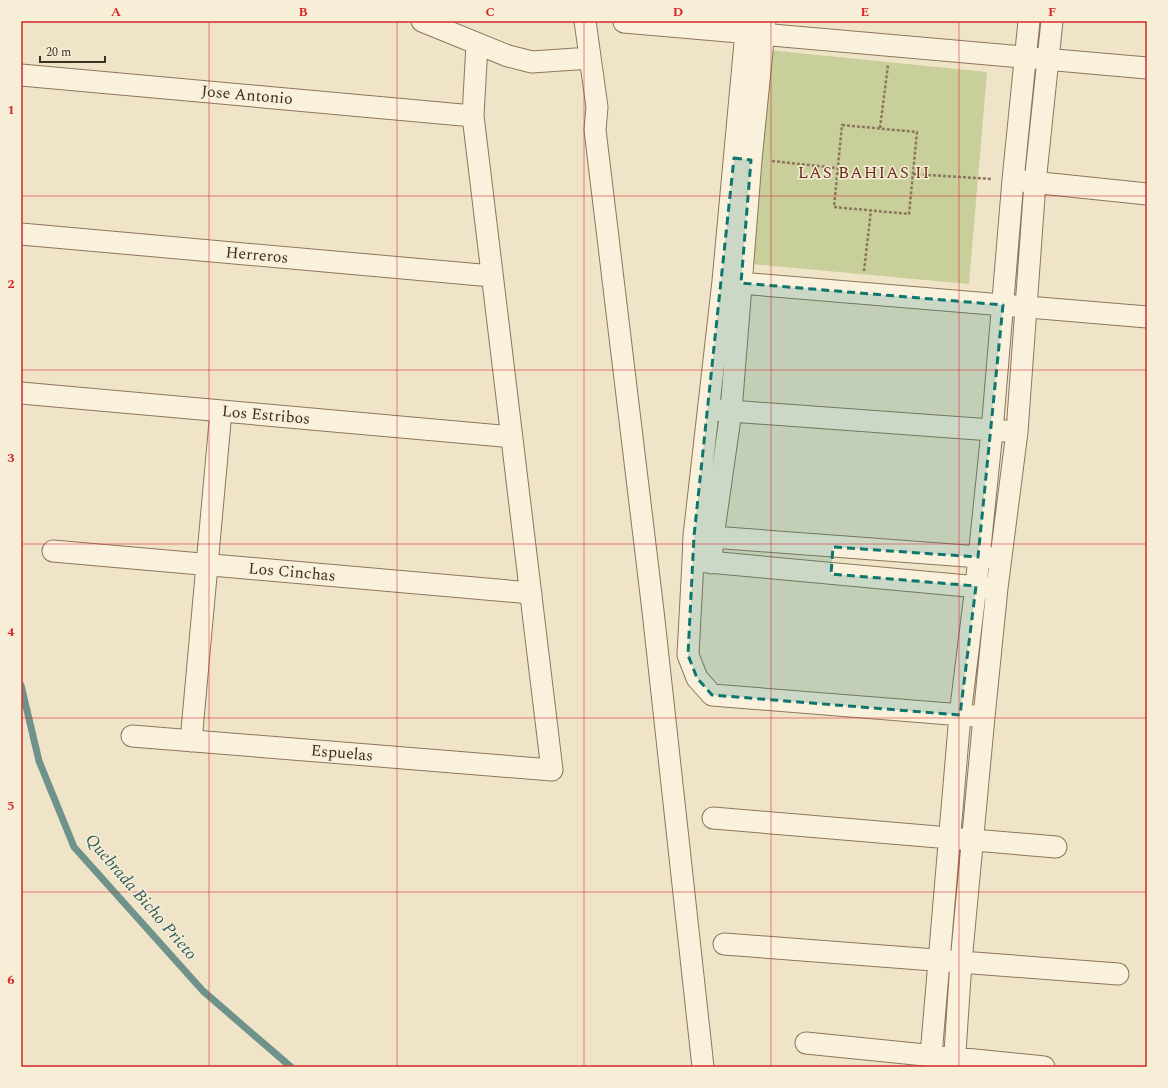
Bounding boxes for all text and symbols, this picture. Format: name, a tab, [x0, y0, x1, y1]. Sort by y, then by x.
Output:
text: A	[111, 2, 121, 22]
text: B	[298, 2, 308, 22]
text: C	[485, 2, 495, 22]
text: D	[673, 2, 683, 22]
text: E	[861, 2, 870, 22]
text: F	[1048, 2, 1056, 22]
scale bar	[40, 38, 105, 64]
text: 20 m	[46, 43, 71, 62]
street label: Jose Antonio	[200, 79, 294, 111]
text: 1	[7, 100, 15, 120]
district label: LAS BAHIAS II	[798, 160, 930, 186]
street label: Herreros	[225, 240, 289, 270]
text: 2	[7, 274, 15, 294]
street label: Los Estribos	[221, 399, 311, 431]
text: 3	[7, 448, 15, 468]
street label: Los Cinchas	[248, 556, 336, 588]
text: 4	[7, 622, 15, 642]
street label: Espuelas	[310, 738, 374, 768]
text: 5	[7, 796, 15, 816]
water label: Quebrada Bicho Prieto	[79, 828, 203, 966]
text: 6	[7, 970, 15, 990]

